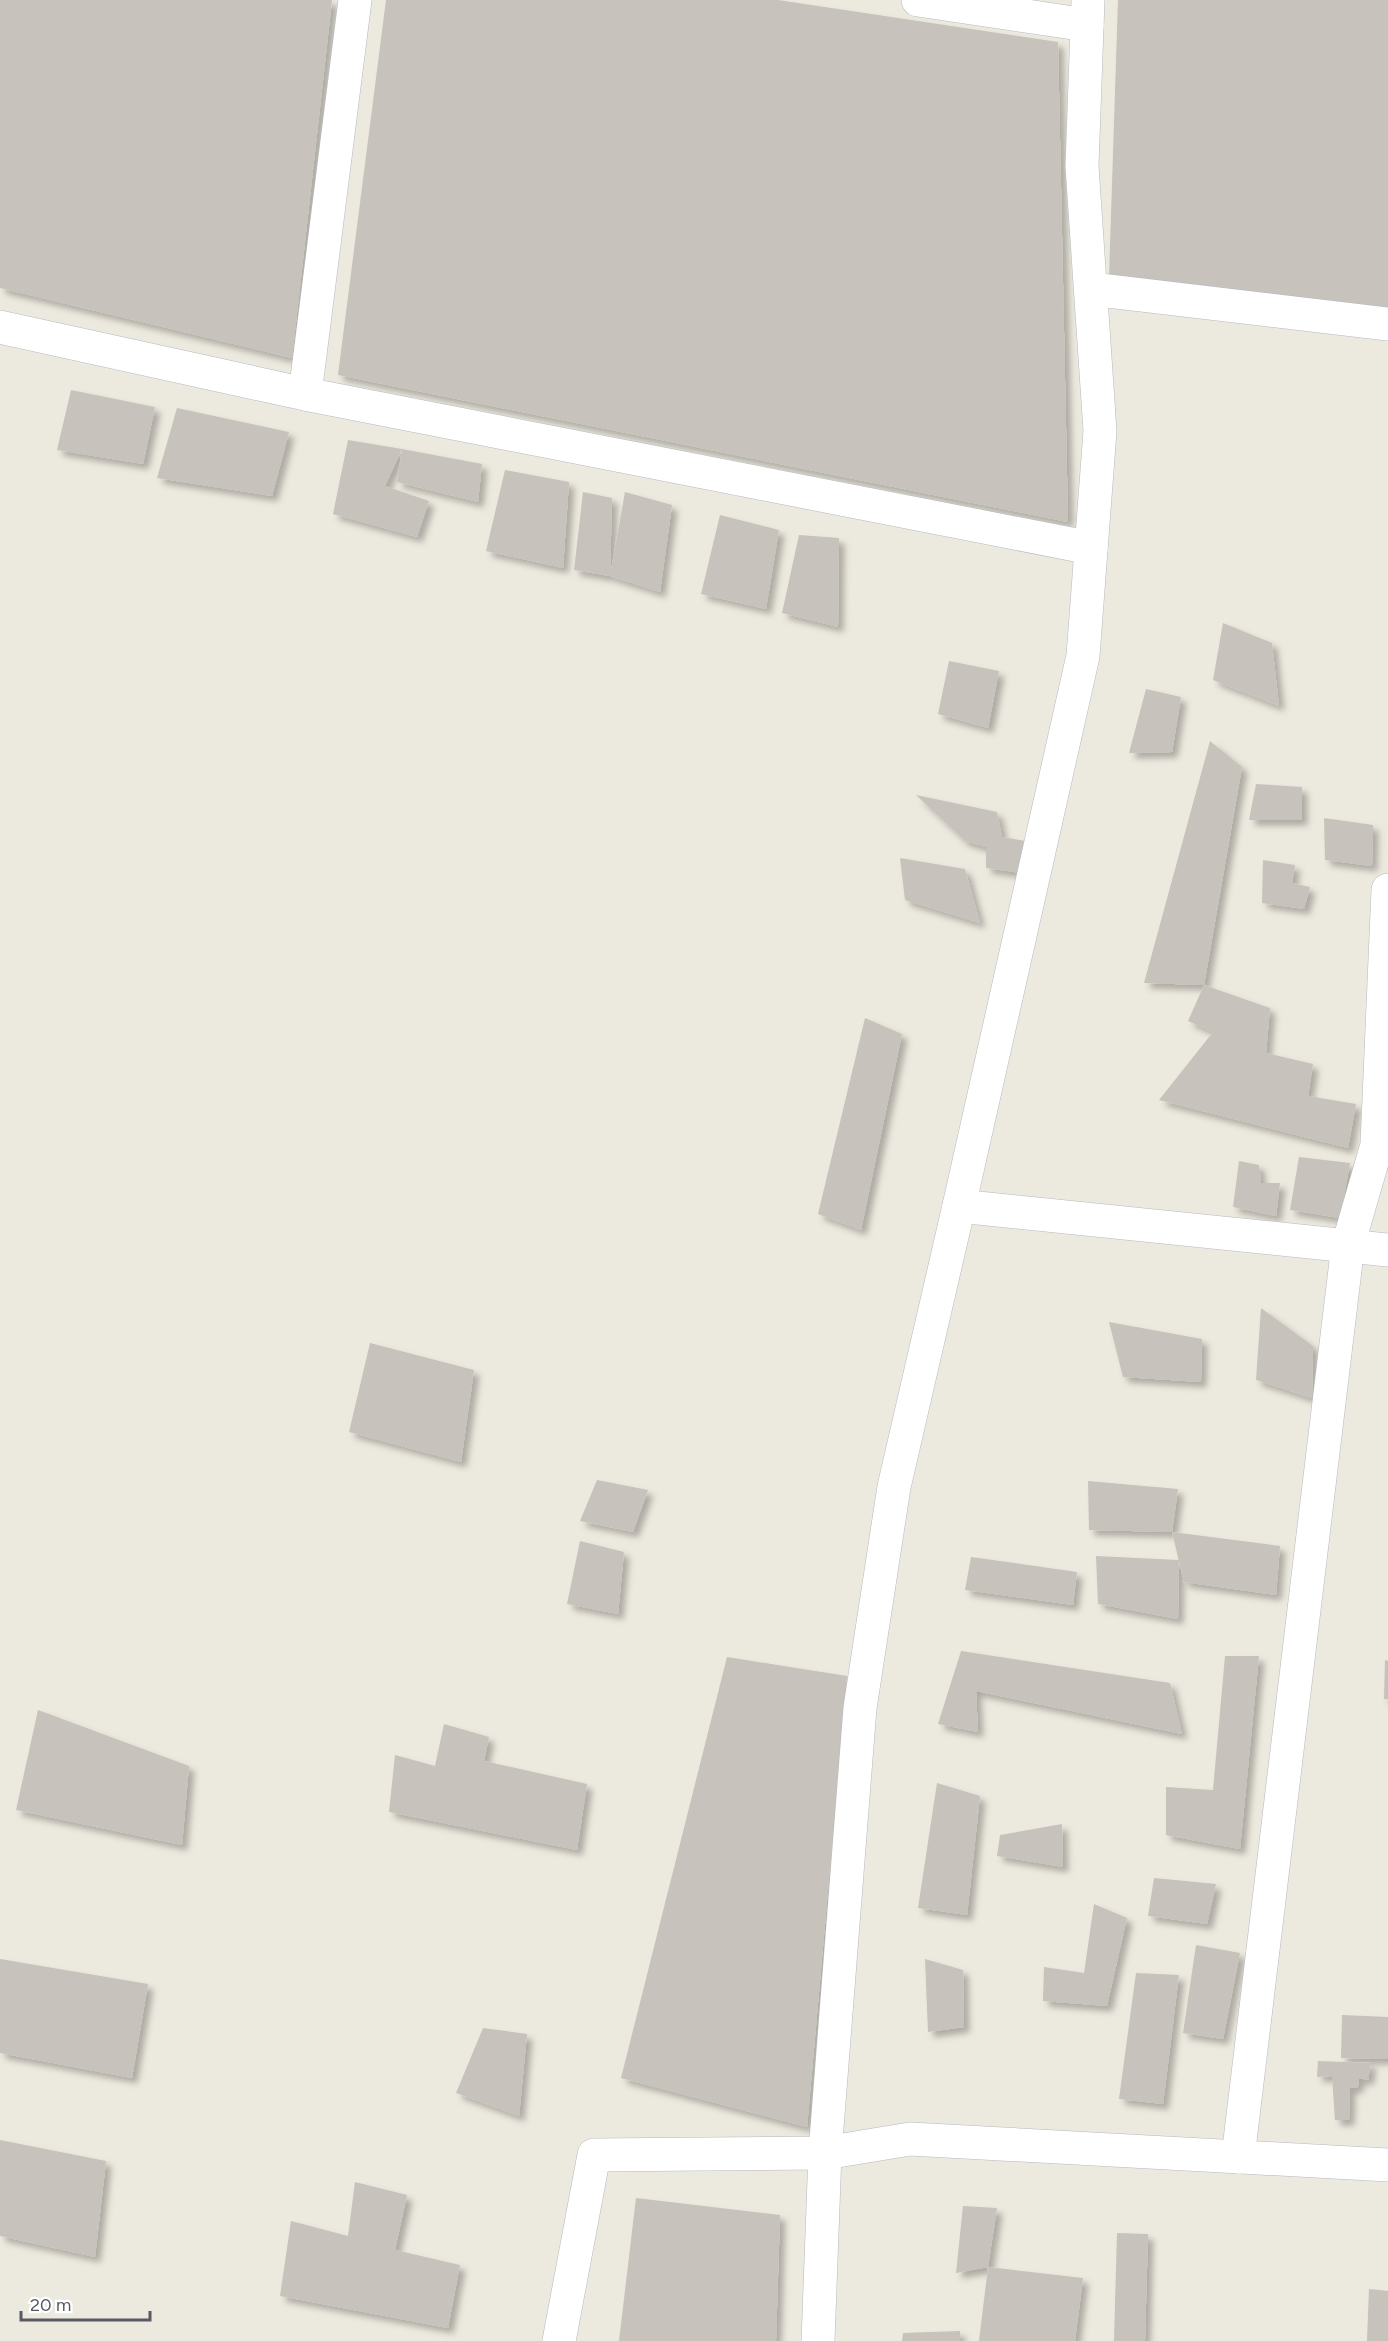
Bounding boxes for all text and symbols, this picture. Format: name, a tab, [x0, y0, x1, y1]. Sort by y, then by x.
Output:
scale bar	[21, 2284, 150, 2322]
text: 20 m	[30, 2294, 71, 2316]

